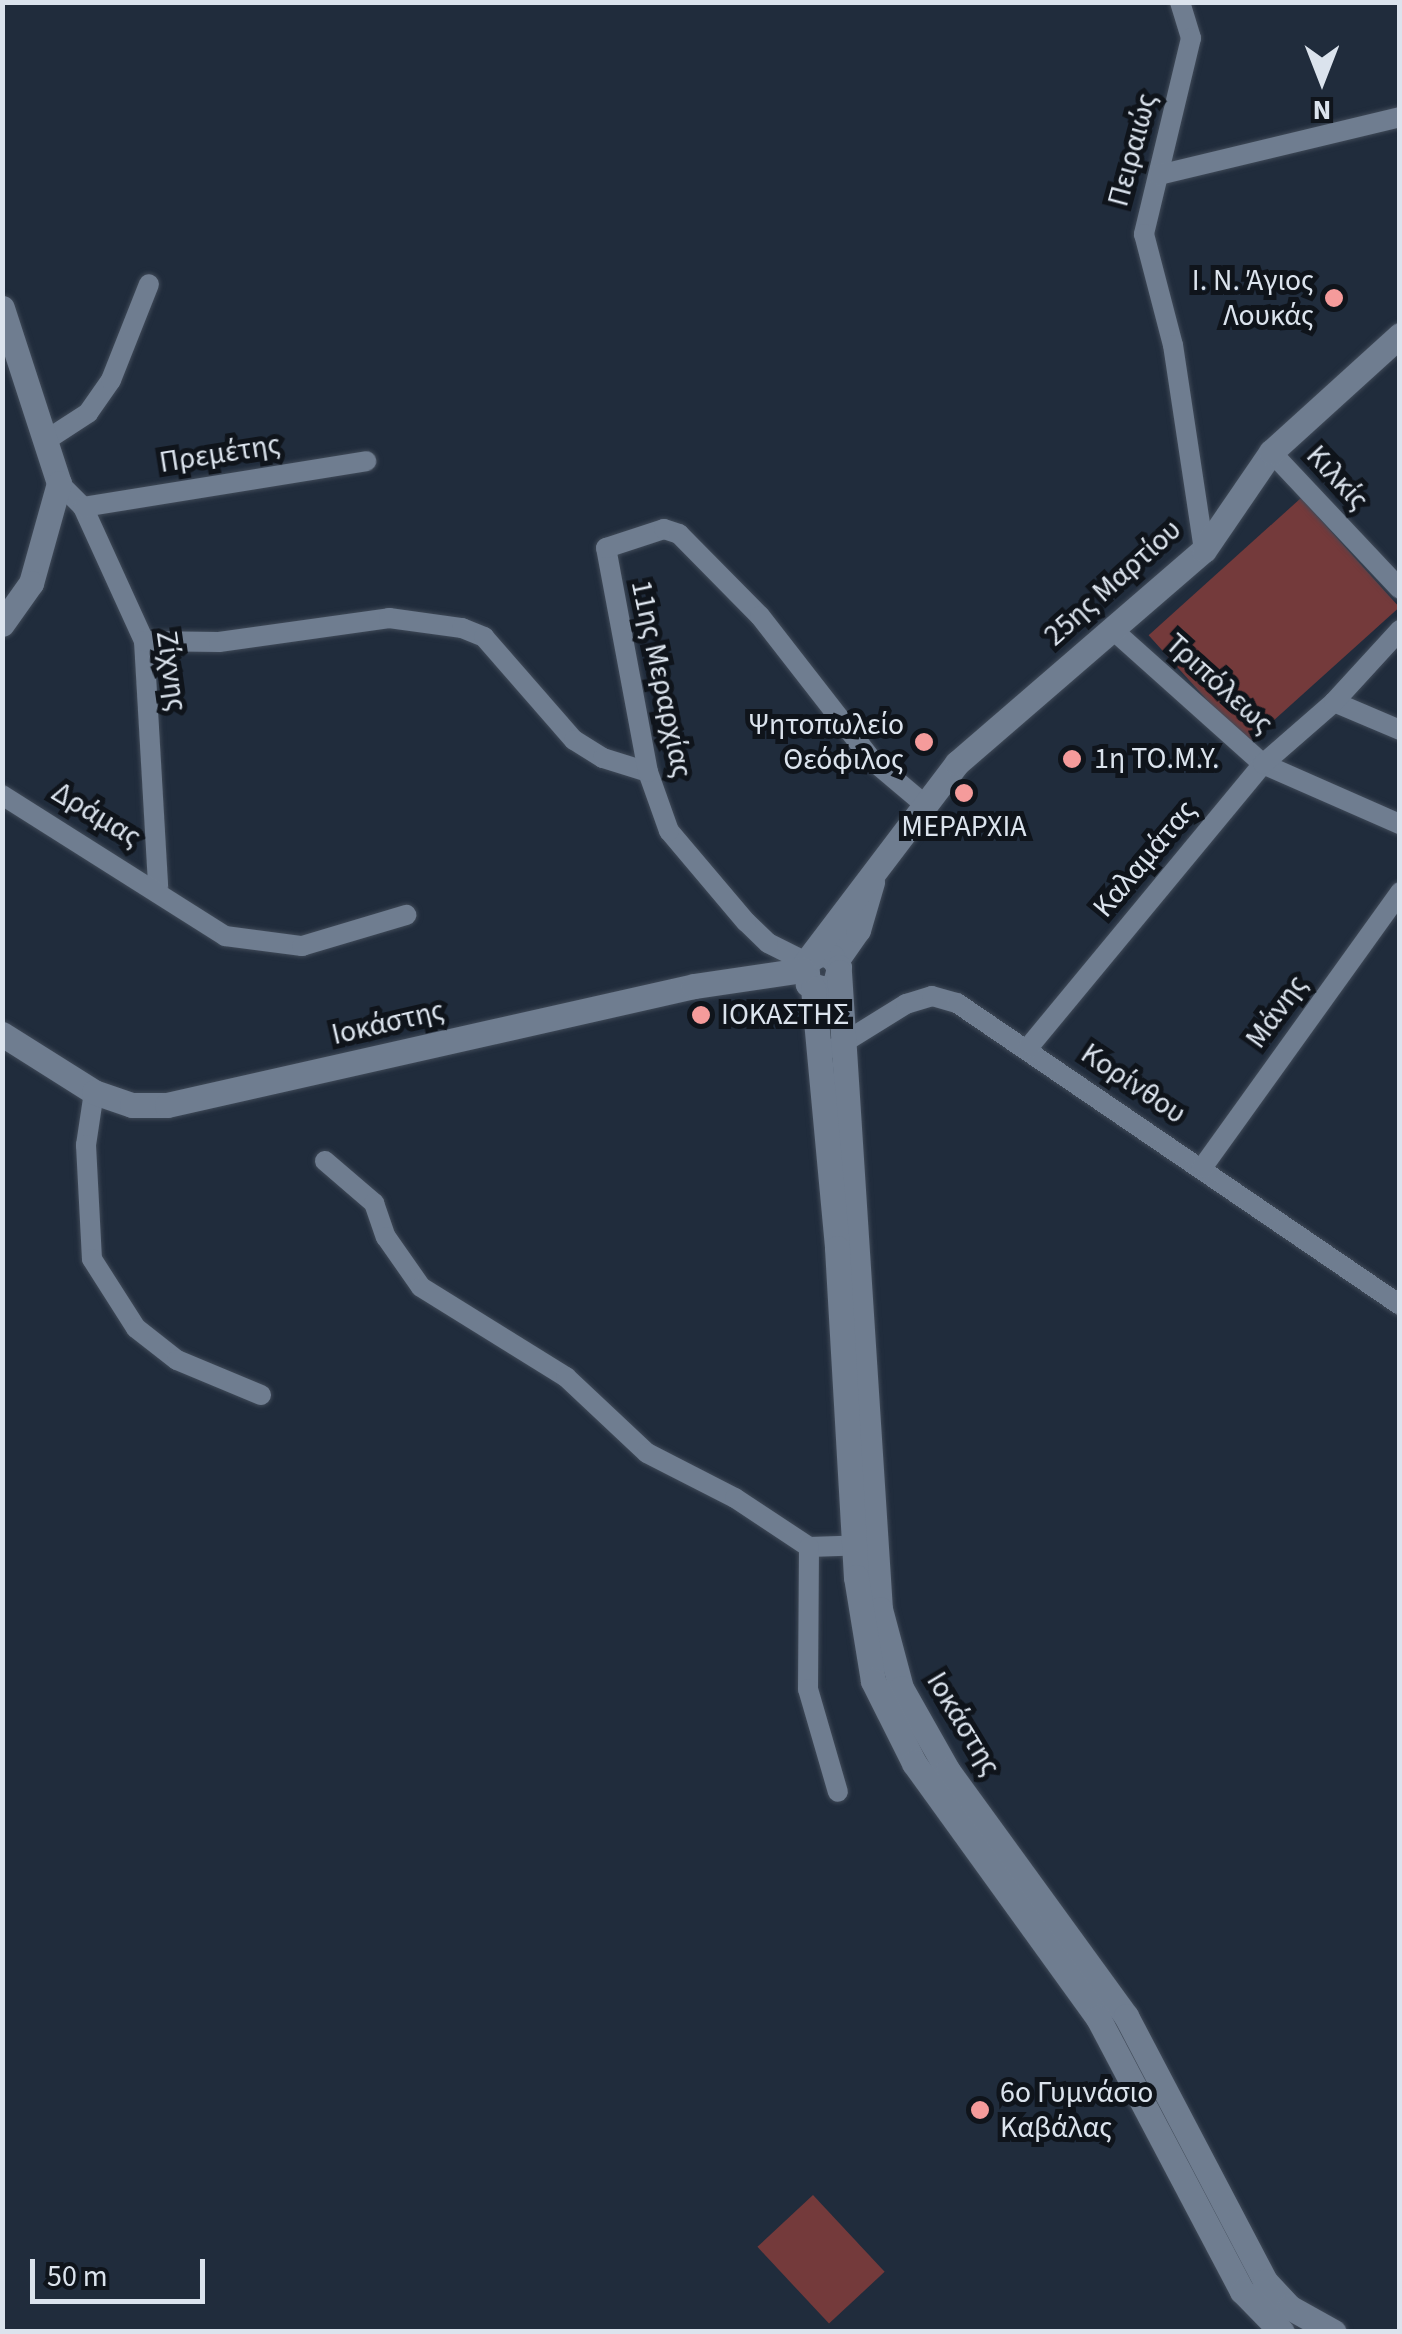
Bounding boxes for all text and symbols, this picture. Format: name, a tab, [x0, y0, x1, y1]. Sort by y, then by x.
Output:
north arrow	[1272, 30, 1372, 130]
street label: Πειραιώς	[1101, 90, 1165, 210]
text: N	[1313, 90, 1331, 130]
place label: Ι. Ν. Άγιος Λουκάς	[1192, 263, 1314, 334]
marker: Ι. Ν. Άγιος Λουκάς	[1323, 287, 1345, 309]
street label: Πρεμέτης	[157, 427, 283, 481]
street label: Κιλκίς	[1298, 438, 1376, 518]
street label: 25ης Μαρτίου	[1037, 512, 1189, 654]
street label: 11ης Μεραρχίας	[623, 577, 699, 781]
street label: Τριπόλεως	[1158, 626, 1280, 742]
street label: Ζίχνης	[148, 628, 194, 714]
place label: Ψητοπωλείο Θεόφιλος	[748, 707, 904, 778]
marker: Ψητοπωλείο Θεόφιλος	[913, 731, 935, 753]
place label: 1η ΤΟ.Μ.Υ.	[1094, 741, 1219, 777]
marker: 1η ΤΟ.Μ.Υ.	[1059, 746, 1085, 772]
street label: Δράμας	[45, 775, 147, 855]
marker: ΜΕΡΑΡΧΙΑ	[953, 782, 975, 804]
street label: Καλαμάτας	[1086, 793, 1204, 925]
place label: ΜΕΡΑΡΧΙΑ	[901, 809, 1027, 845]
street label: Μάνης	[1238, 968, 1316, 1056]
street label: Ιοκάστης	[328, 993, 448, 1053]
place label: ΙΟΚΑΣΤΗΣ	[721, 997, 849, 1033]
marker: ΙΟΚΑΣΤΗΣ	[690, 1004, 712, 1026]
street label: Κορίνθου	[1074, 1036, 1192, 1132]
street label: Ιοκάστης	[918, 1666, 1008, 1782]
place label: 6ο Γυμνάσιο Καβάλας	[1000, 2075, 1153, 2146]
marker: 6ο Γυμνάσιο Καβάλας	[969, 2099, 991, 2121]
scale bar	[35, 2239, 210, 2301]
text: 50 m	[47, 2255, 108, 2298]

